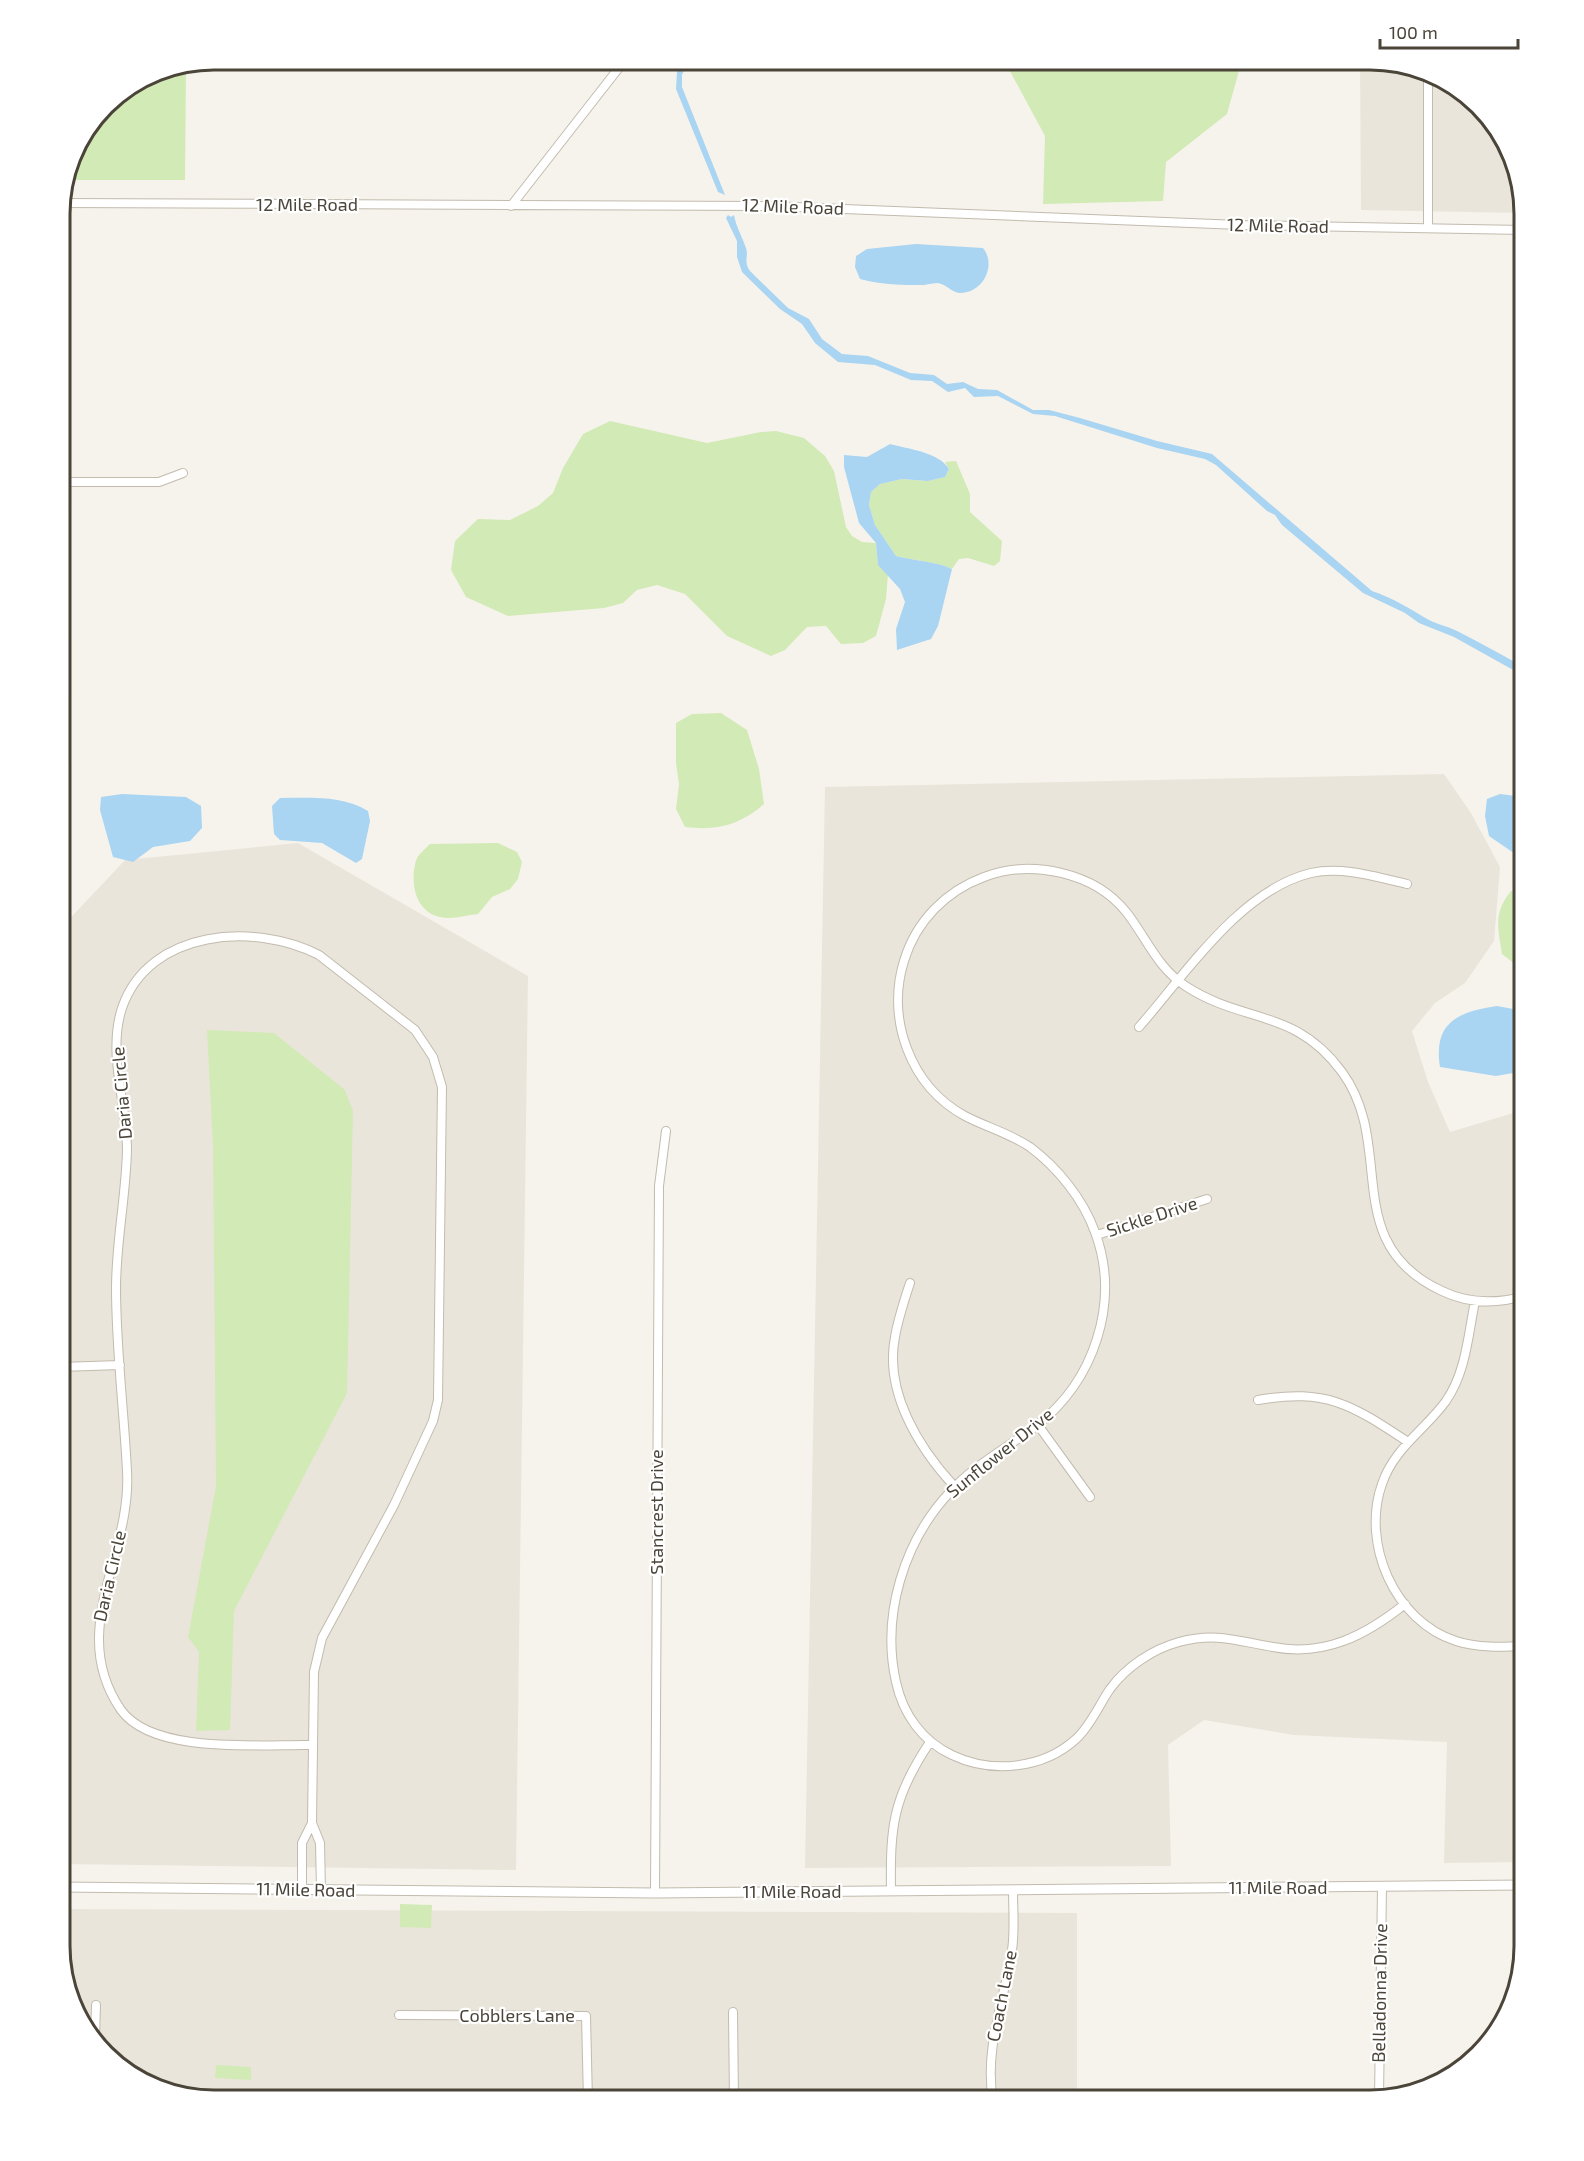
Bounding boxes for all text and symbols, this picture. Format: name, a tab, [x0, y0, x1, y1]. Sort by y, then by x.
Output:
scale bar	[1380, 12, 1518, 50]
text: 100 m	[1389, 21, 1438, 43]
street label: 12 Mile Road	[256, 193, 358, 215]
street label: 12 Mile Road	[742, 193, 844, 219]
street label: 12 Mile Road	[1227, 213, 1329, 237]
street label: Daria Circle	[106, 1046, 136, 1140]
street label: Sickle Drive	[1103, 1191, 1200, 1241]
street label: Sunflower Drive	[942, 1402, 1057, 1502]
street label: Stancrest Drive	[645, 1449, 667, 1575]
street label: Daria Circle	[88, 1528, 130, 1624]
street label: 11 Mile Road	[1228, 1876, 1328, 1898]
street label: 11 Mile Road	[256, 1877, 356, 1901]
street label: 11 Mile Road	[742, 1880, 842, 1902]
street label: Belladonna Drive	[1367, 1923, 1391, 2063]
street label: Coach Lane	[981, 1948, 1021, 2044]
street label: Cobblers Lane	[459, 2004, 575, 2026]

